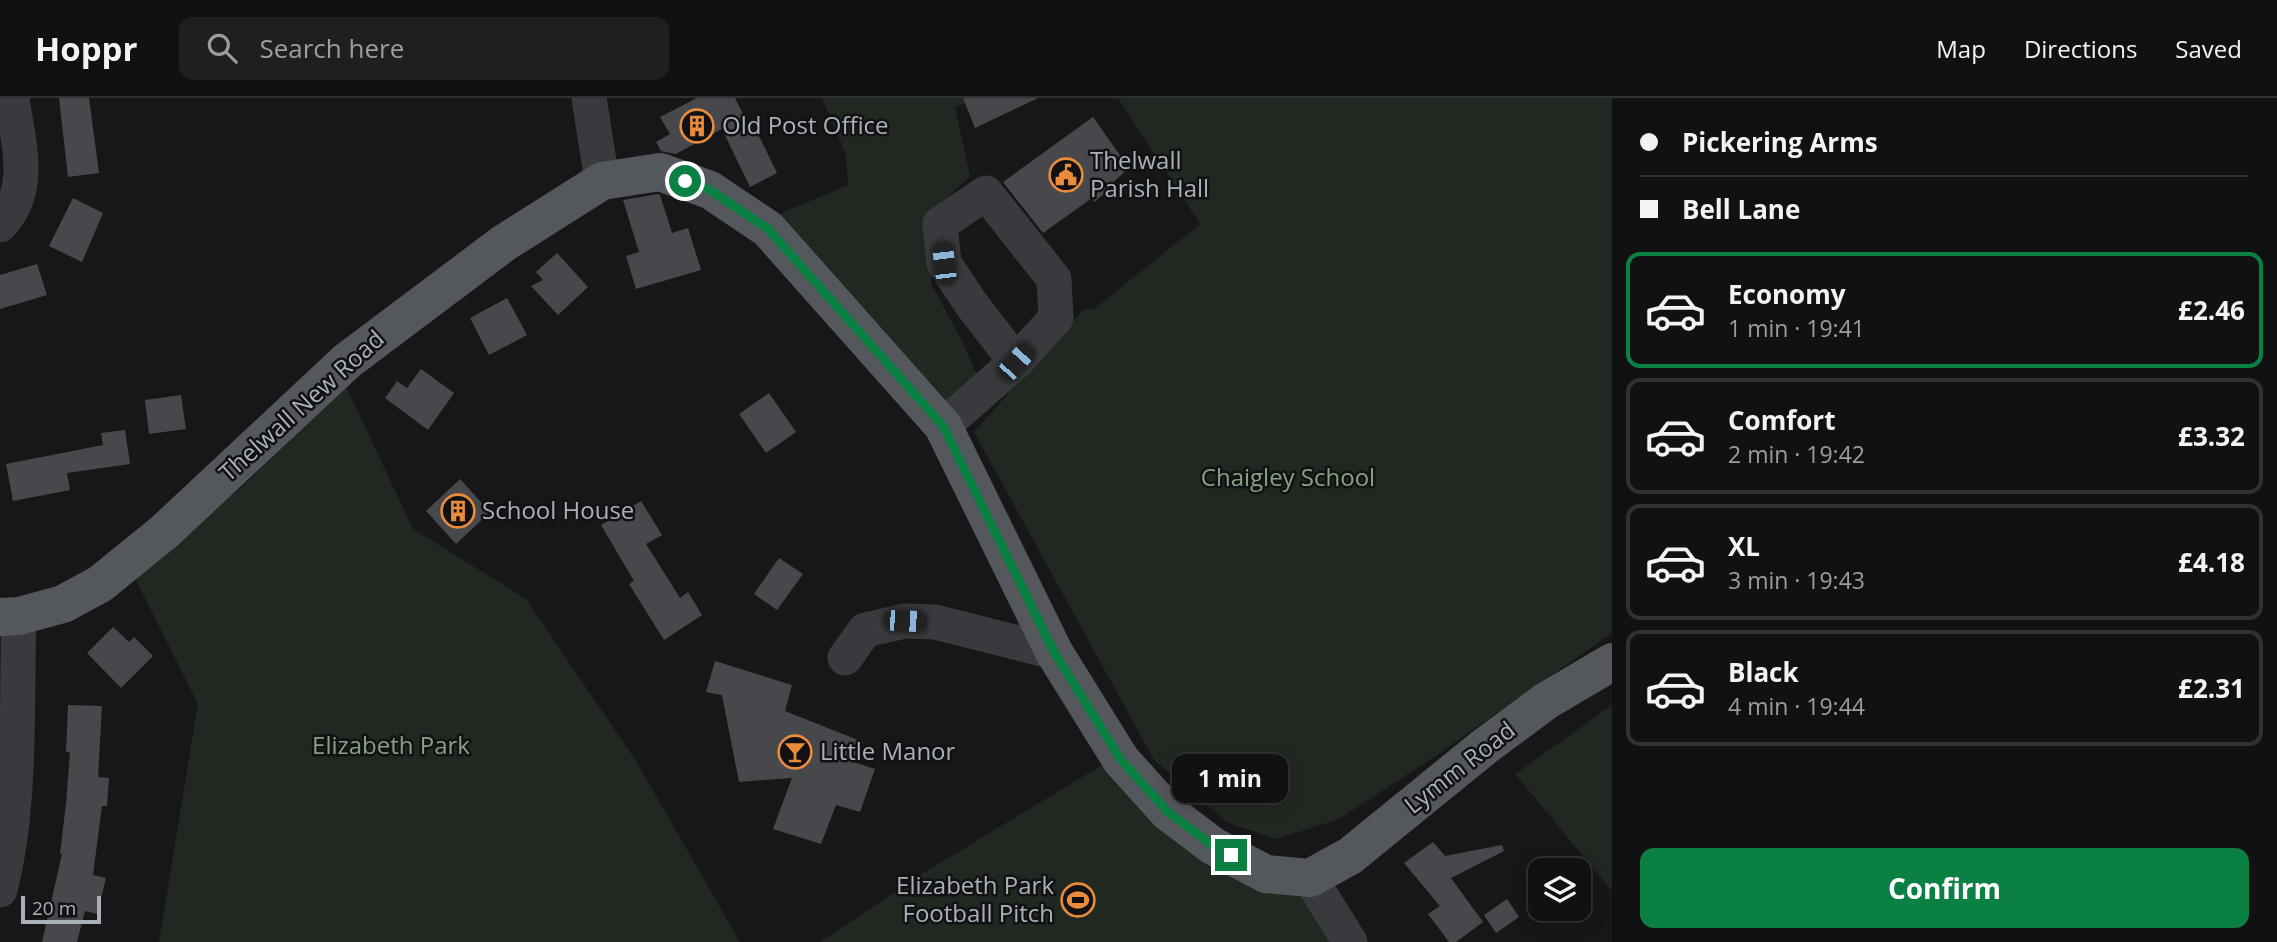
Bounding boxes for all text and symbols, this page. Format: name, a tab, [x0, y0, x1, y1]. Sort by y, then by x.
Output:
search box	[179, 17, 669, 80]
text: Hoppr	[35, 26, 137, 71]
icon: search	[203, 29, 241, 67]
text: Search here	[259, 30, 404, 66]
text: Map	[1936, 32, 1986, 65]
text: Directions	[2024, 32, 2137, 65]
text: Saved	[2175, 32, 2242, 65]
building icon: Old Post Office	[678, 107, 716, 145]
place label: Old Post Office	[722, 108, 889, 141]
text: Pickering Arms	[1682, 124, 1878, 160]
place label: Thelwall Parish Hall	[1090, 143, 1209, 204]
public building icon: Thelwall Parish Hall	[1047, 156, 1085, 194]
route start	[669, 165, 701, 197]
text: Bell Lane	[1682, 191, 1800, 227]
car	[932, 241, 957, 285]
text: Economy	[1728, 276, 1846, 312]
icon: car	[1644, 279, 1707, 342]
text: £2.46	[2178, 292, 2245, 328]
text: 1 min · 19:41	[1728, 312, 1865, 344]
street label: Thelwall New Road	[211, 322, 391, 488]
car	[995, 339, 1038, 385]
text: Comfort	[1728, 402, 1835, 438]
icon: car	[1644, 405, 1707, 468]
text: £3.32	[2178, 418, 2245, 454]
text: 2 min · 19:42	[1728, 438, 1865, 470]
park label: Chaigley School	[1201, 460, 1375, 493]
building icon: School House	[439, 492, 477, 530]
place label: School House	[482, 493, 634, 526]
text: XL	[1728, 528, 1760, 564]
icon: car	[1644, 531, 1707, 594]
text: £4.18	[2178, 544, 2245, 580]
text: 3 min · 19:43	[1728, 564, 1865, 596]
car	[884, 610, 927, 632]
text: Black	[1728, 654, 1799, 690]
icon: car	[1644, 657, 1707, 720]
text: £2.31	[2178, 670, 2245, 706]
text: 4 min · 19:44	[1728, 690, 1865, 722]
street label: Lymm Road	[1397, 713, 1521, 821]
park label: Elizabeth Park	[312, 728, 470, 761]
bar icon: Little Manor	[776, 733, 814, 771]
place label: Little Manor	[820, 734, 956, 767]
callout: 1 min	[1173, 754, 1289, 802]
text: 1 min	[1198, 762, 1262, 794]
route end	[1215, 839, 1247, 871]
button: Confirm	[1640, 848, 2249, 928]
map controls	[1528, 858, 1591, 921]
button: layers	[1528, 858, 1591, 921]
place label: Elizabeth Park Football Pitch	[896, 868, 1054, 929]
sports icon: Elizabeth Park Football Pitch	[1059, 881, 1097, 919]
scale bar	[21, 893, 102, 925]
text: 20 m	[32, 895, 76, 921]

